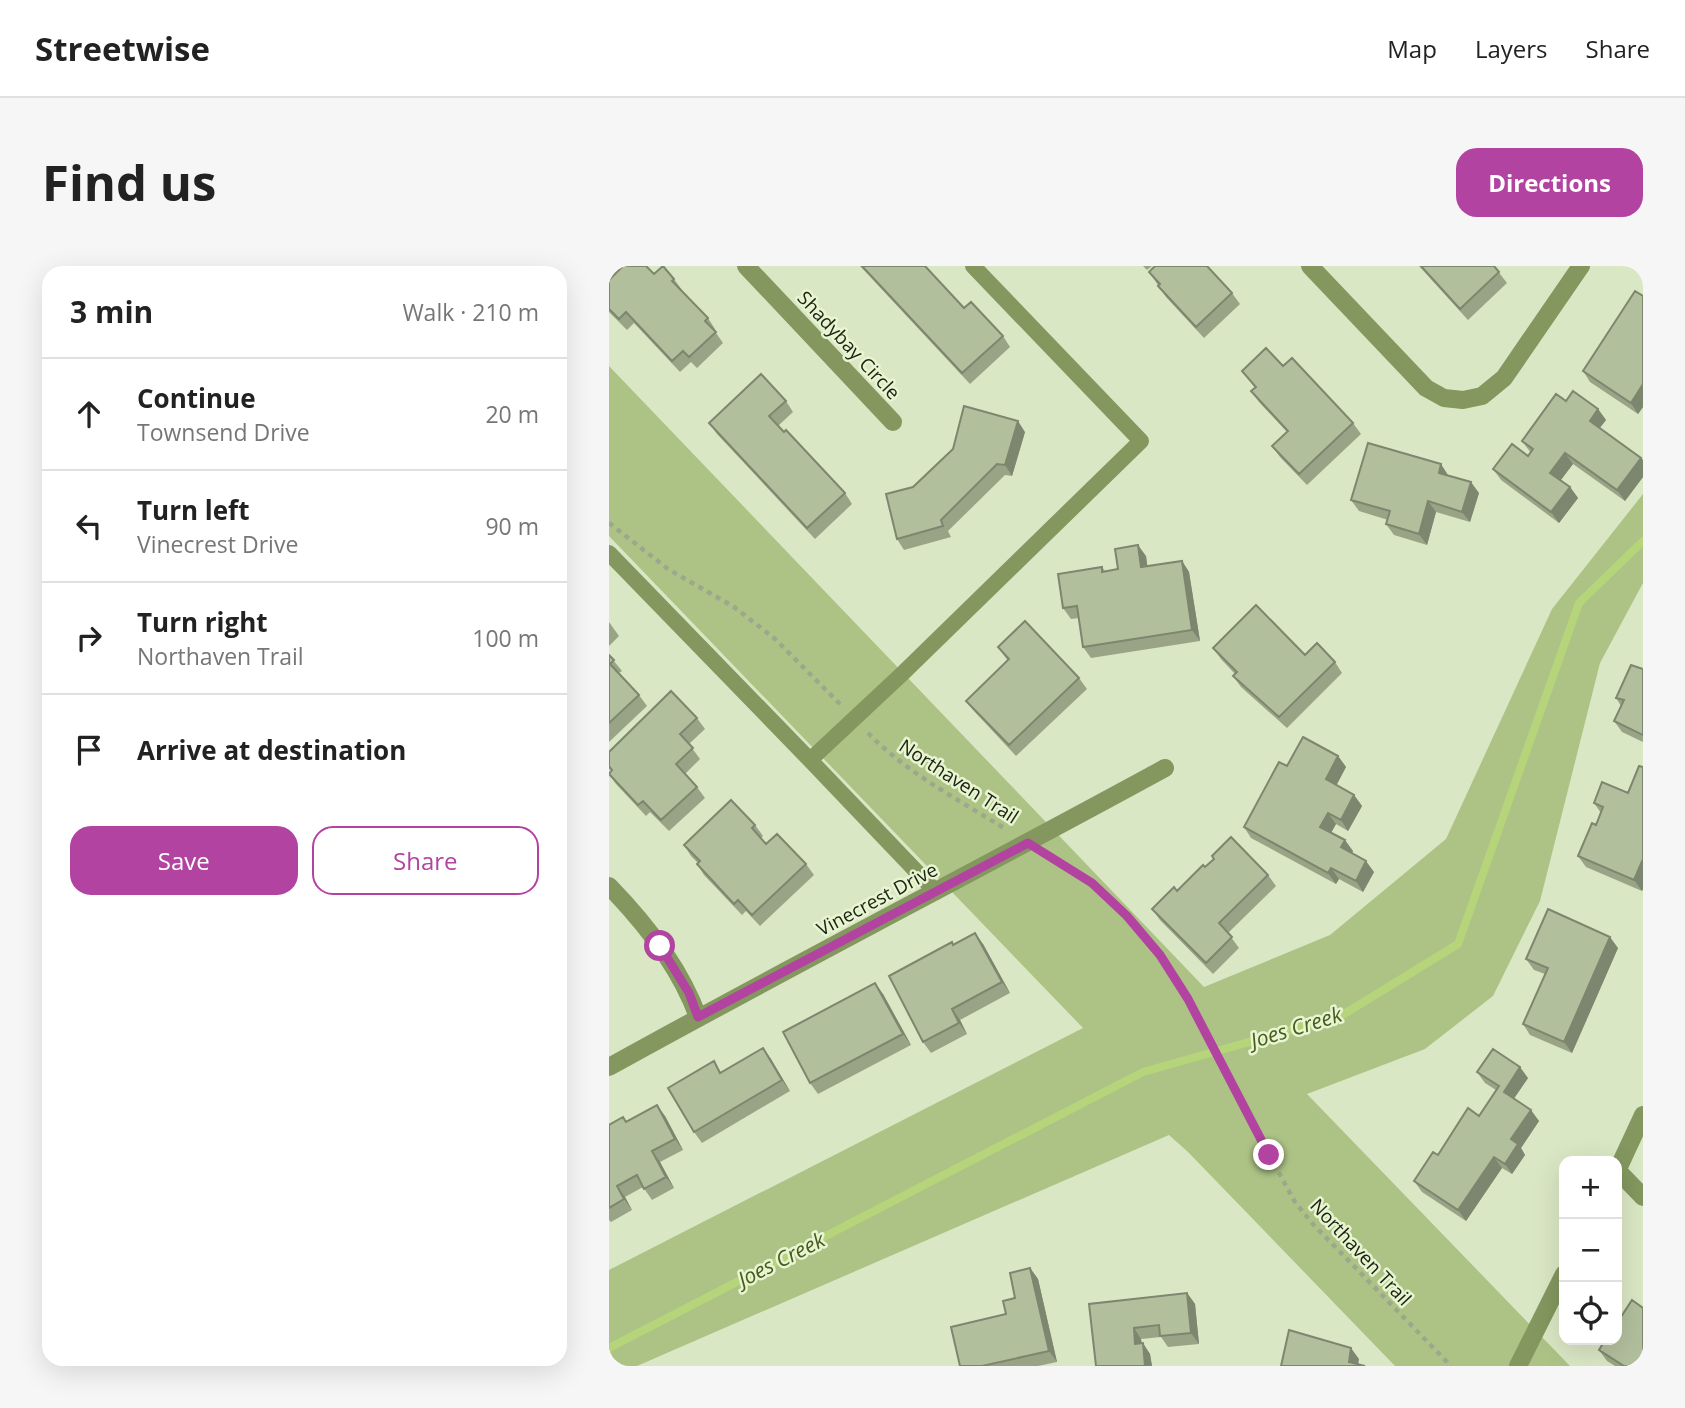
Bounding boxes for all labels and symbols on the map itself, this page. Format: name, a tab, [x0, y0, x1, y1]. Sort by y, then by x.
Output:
street label: Shadybay Circle	[792, 285, 906, 405]
street label: Northaven Trail	[894, 733, 1024, 829]
street label: Vinecrest Drive	[812, 856, 942, 942]
route start	[644, 930, 675, 961]
water label: Joes Creek	[1243, 1000, 1346, 1055]
route end	[1253, 1139, 1284, 1170]
street label: Northaven Trail	[1305, 1193, 1417, 1311]
water label: Joes Creek	[729, 1225, 830, 1295]

